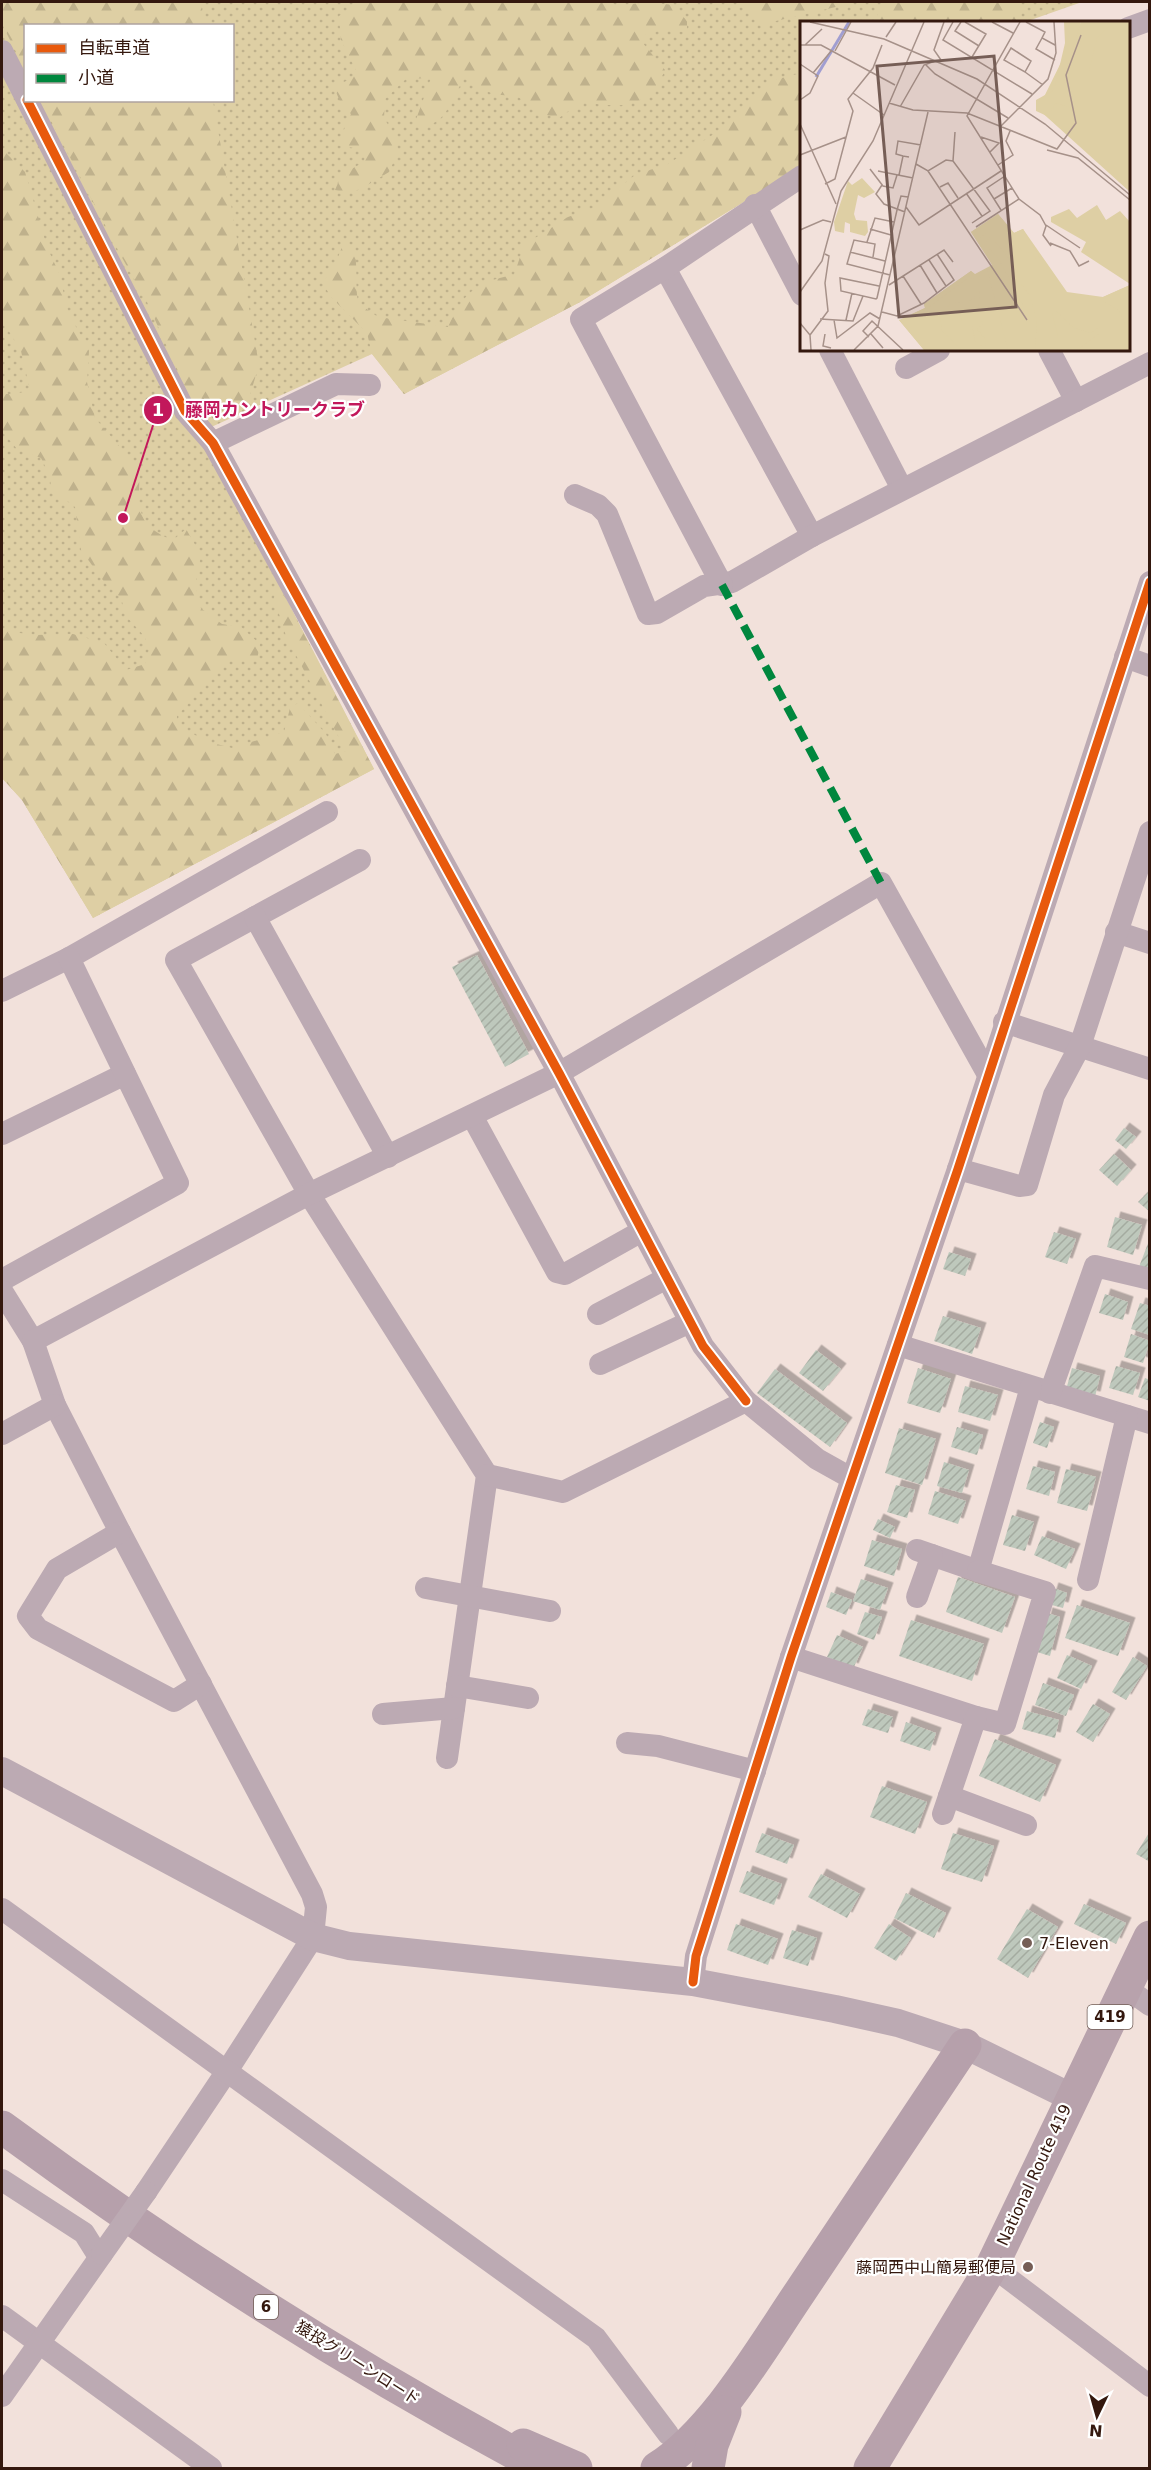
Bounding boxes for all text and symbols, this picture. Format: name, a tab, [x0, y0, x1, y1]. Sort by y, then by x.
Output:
inset map	[800, 21, 1130, 351]
legend	[24, 24, 234, 102]
text: 自転車道	[78, 37, 150, 58]
text: 小道	[78, 67, 114, 88]
callout: 藤岡カントリークラブ	[143, 392, 377, 428]
text: 1	[152, 399, 164, 420]
text: 藤岡カントリークラブ	[185, 399, 365, 420]
place label: 7-Eleven	[1039, 1934, 1109, 1953]
marker: 7-Eleven	[1020, 1936, 1034, 1950]
road number: 419	[1088, 2005, 1132, 2029]
street label: National Route 419	[993, 2101, 1075, 2249]
place label: 藤岡西中山簡易郵便局	[856, 2258, 1016, 2277]
marker: 藤岡西中山簡易郵便局	[1021, 2260, 1035, 2274]
road number: 6	[254, 2295, 278, 2319]
street label: 猿投グリーンロード	[292, 2317, 424, 2409]
north arrow	[1067, 2386, 1127, 2446]
text: N	[1088, 2420, 1103, 2440]

